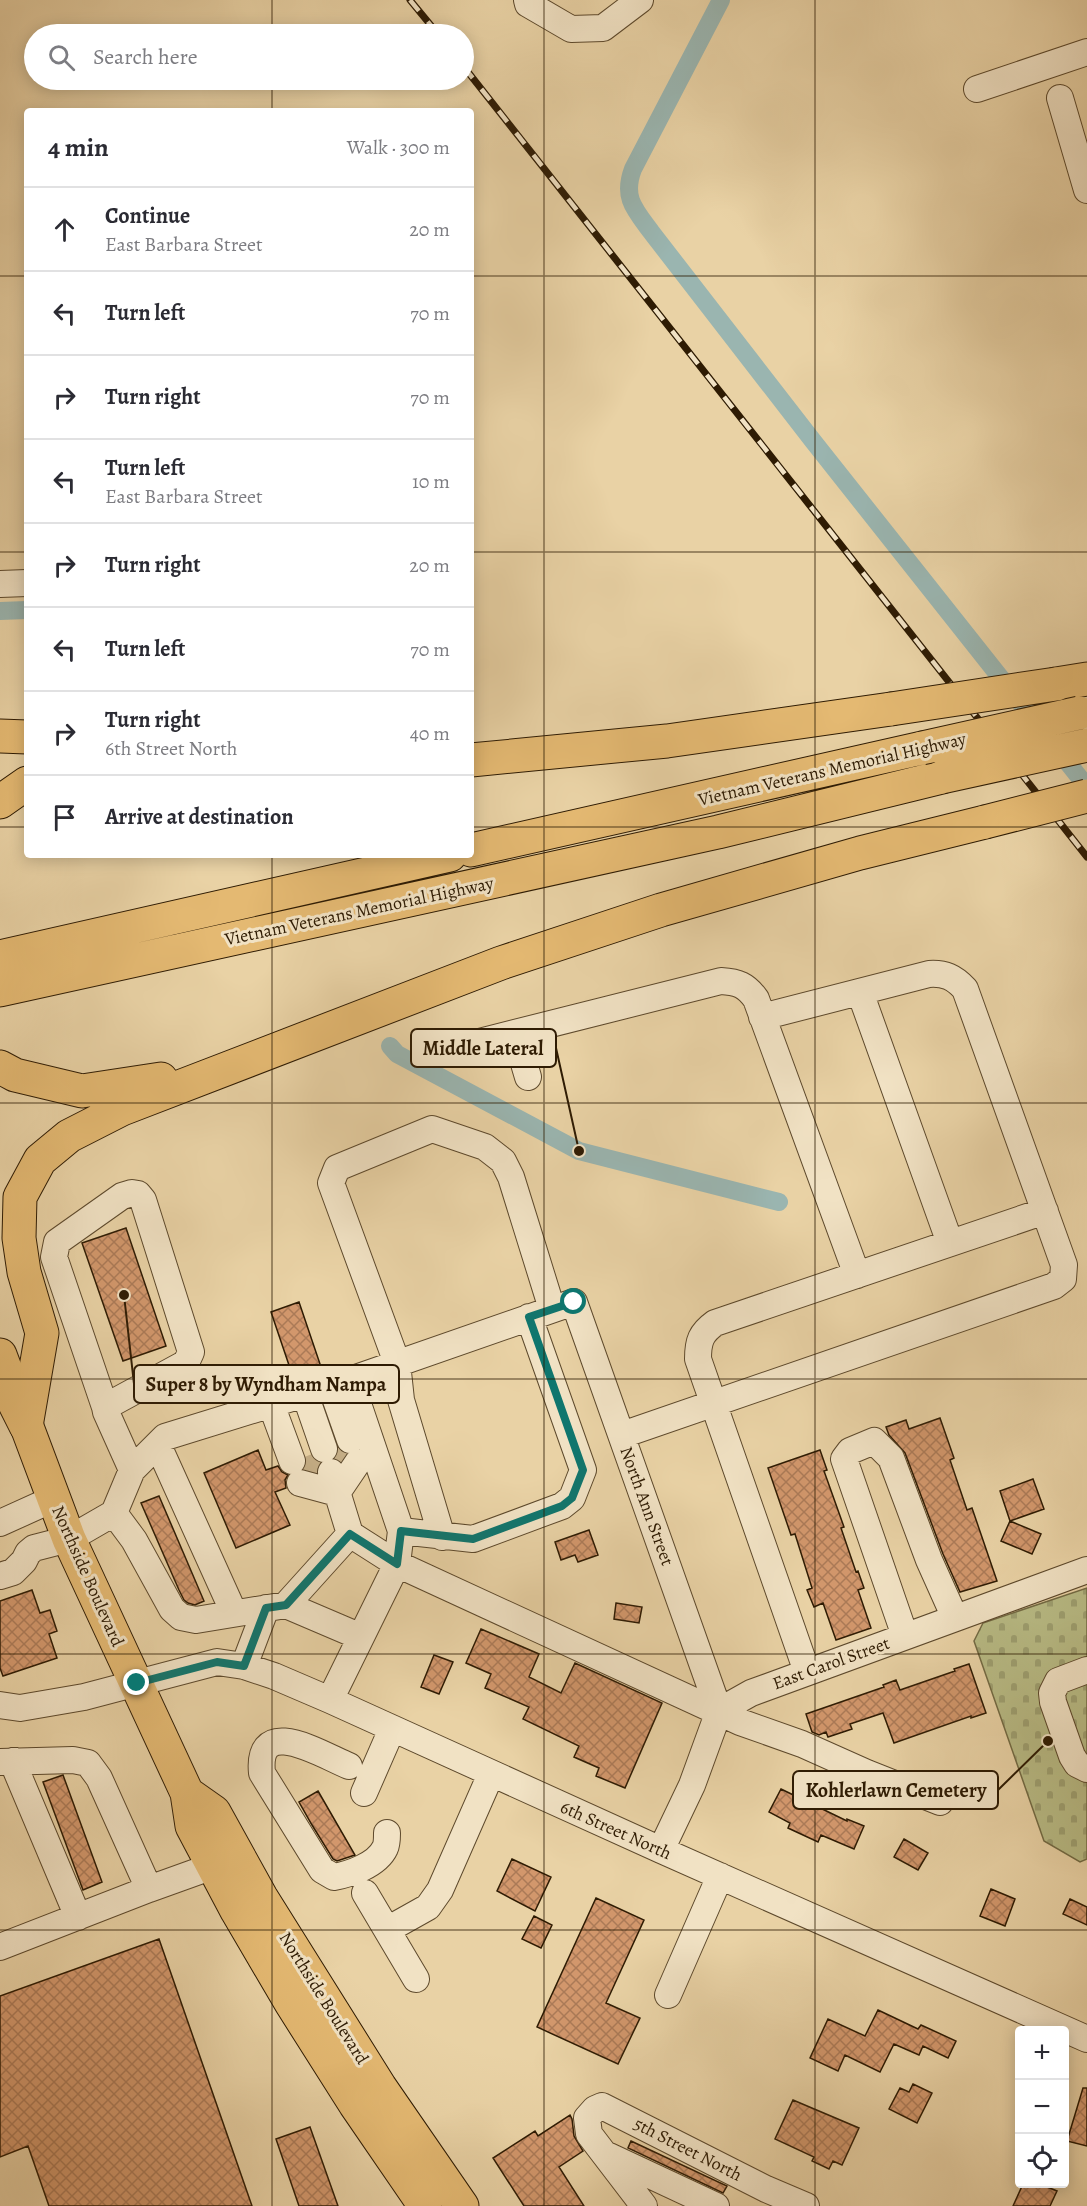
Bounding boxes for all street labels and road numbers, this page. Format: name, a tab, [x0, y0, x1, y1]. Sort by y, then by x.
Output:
street label: Vietnam Veterans Memorial Highway	[695, 726, 969, 812]
street label: Vietnam Veterans Memorial Highway	[222, 871, 496, 951]
street label: North Ann Street	[614, 1443, 680, 1569]
street label: Northside Boulevard	[46, 1502, 130, 1651]
street label: East Carol Street	[769, 1631, 893, 1695]
street label: 6th Street North	[557, 1795, 676, 1865]
street label: Northside Boulevard	[274, 1927, 375, 2069]
street label: 5th Street North	[630, 2111, 747, 2187]

